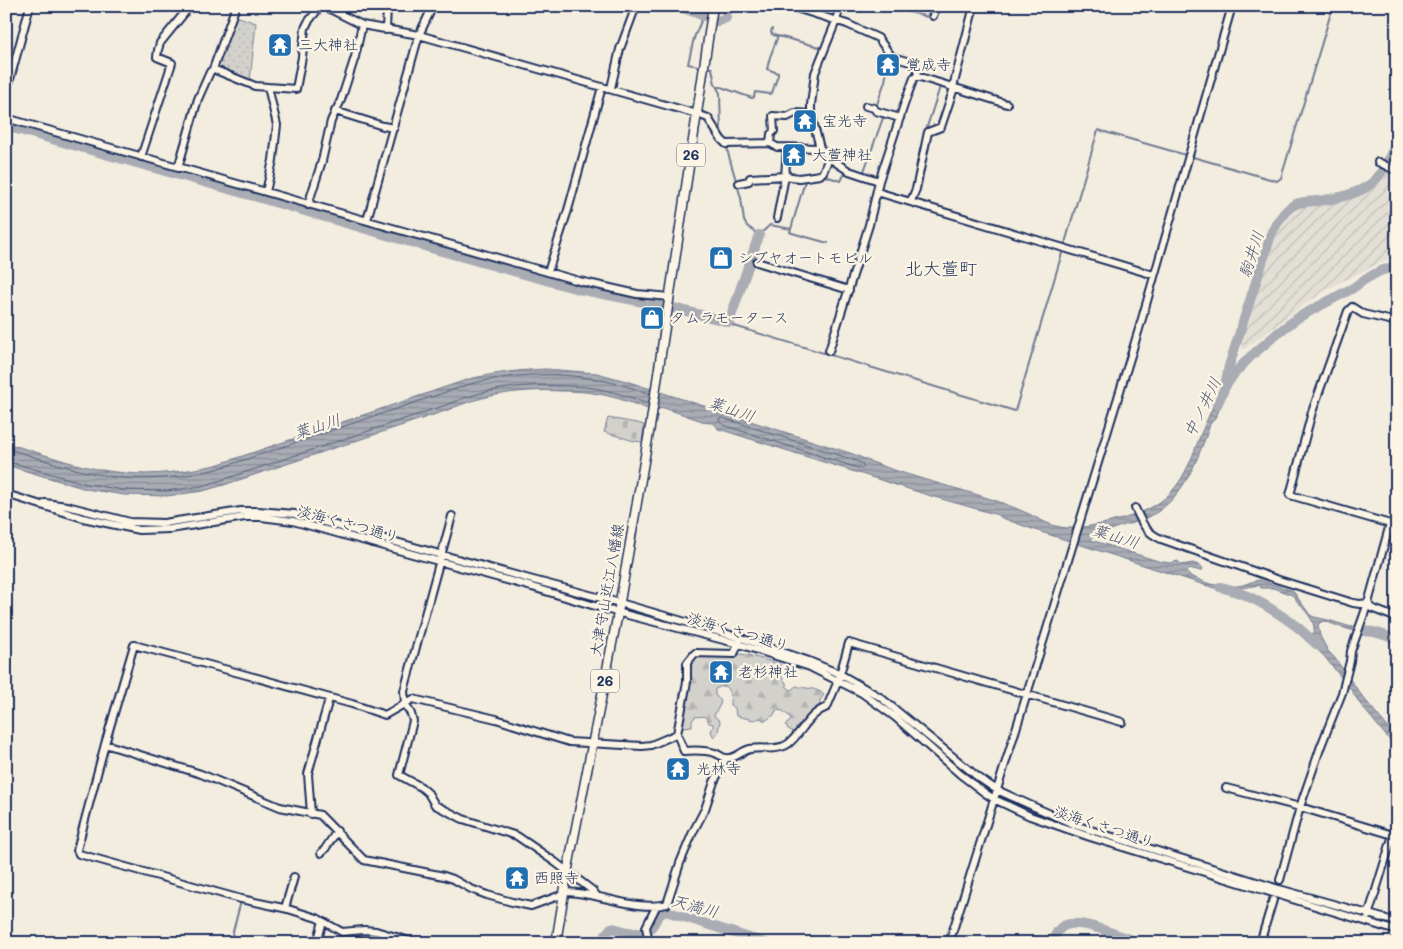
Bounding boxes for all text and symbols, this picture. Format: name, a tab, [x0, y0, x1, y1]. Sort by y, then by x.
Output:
temple icon: 三大神社	[267, 32, 293, 58]
place label: 三大神社	[298, 34, 358, 54]
temple icon: 覚成寺	[875, 52, 901, 78]
place label: 覚成寺	[906, 54, 951, 74]
temple icon: 宝光寺	[792, 108, 818, 134]
place label: 宝光寺	[822, 110, 867, 130]
temple icon: 大萱神社	[781, 142, 807, 168]
road number: 26	[677, 144, 705, 166]
place label: 大萱神社	[812, 144, 872, 164]
water label: 駒井川	[1233, 228, 1268, 280]
shop icon: シブヤオートモビル	[708, 245, 734, 271]
place label: シブヤオートモビル	[738, 247, 873, 267]
district label: 北大萱町	[905, 256, 977, 280]
shop icon: タムラモータース	[639, 305, 665, 331]
place label: タムラモータース	[670, 307, 789, 327]
water label: 中ノ井川	[1178, 373, 1225, 440]
water label: 葉山川	[706, 391, 758, 426]
water label: 葉山川	[291, 408, 343, 443]
street label: 淡海くさつ通り	[295, 500, 402, 546]
water label: 葉山川	[1090, 518, 1142, 553]
street label: 大津守山近江八幡線	[584, 522, 628, 658]
street label: 淡海くさつ通り	[685, 607, 792, 655]
temple icon: 老杉神社	[708, 659, 734, 685]
place label: 老杉神社	[738, 661, 798, 681]
road number: 26	[591, 669, 619, 692]
temple icon: 光林寺	[665, 756, 691, 782]
place label: 光林寺	[696, 758, 741, 778]
street label: 淡海くさつ通り	[1051, 800, 1157, 852]
temple icon: 西照寺	[504, 865, 530, 891]
place label: 西照寺	[534, 867, 579, 887]
water label: 天満川	[669, 889, 721, 922]

